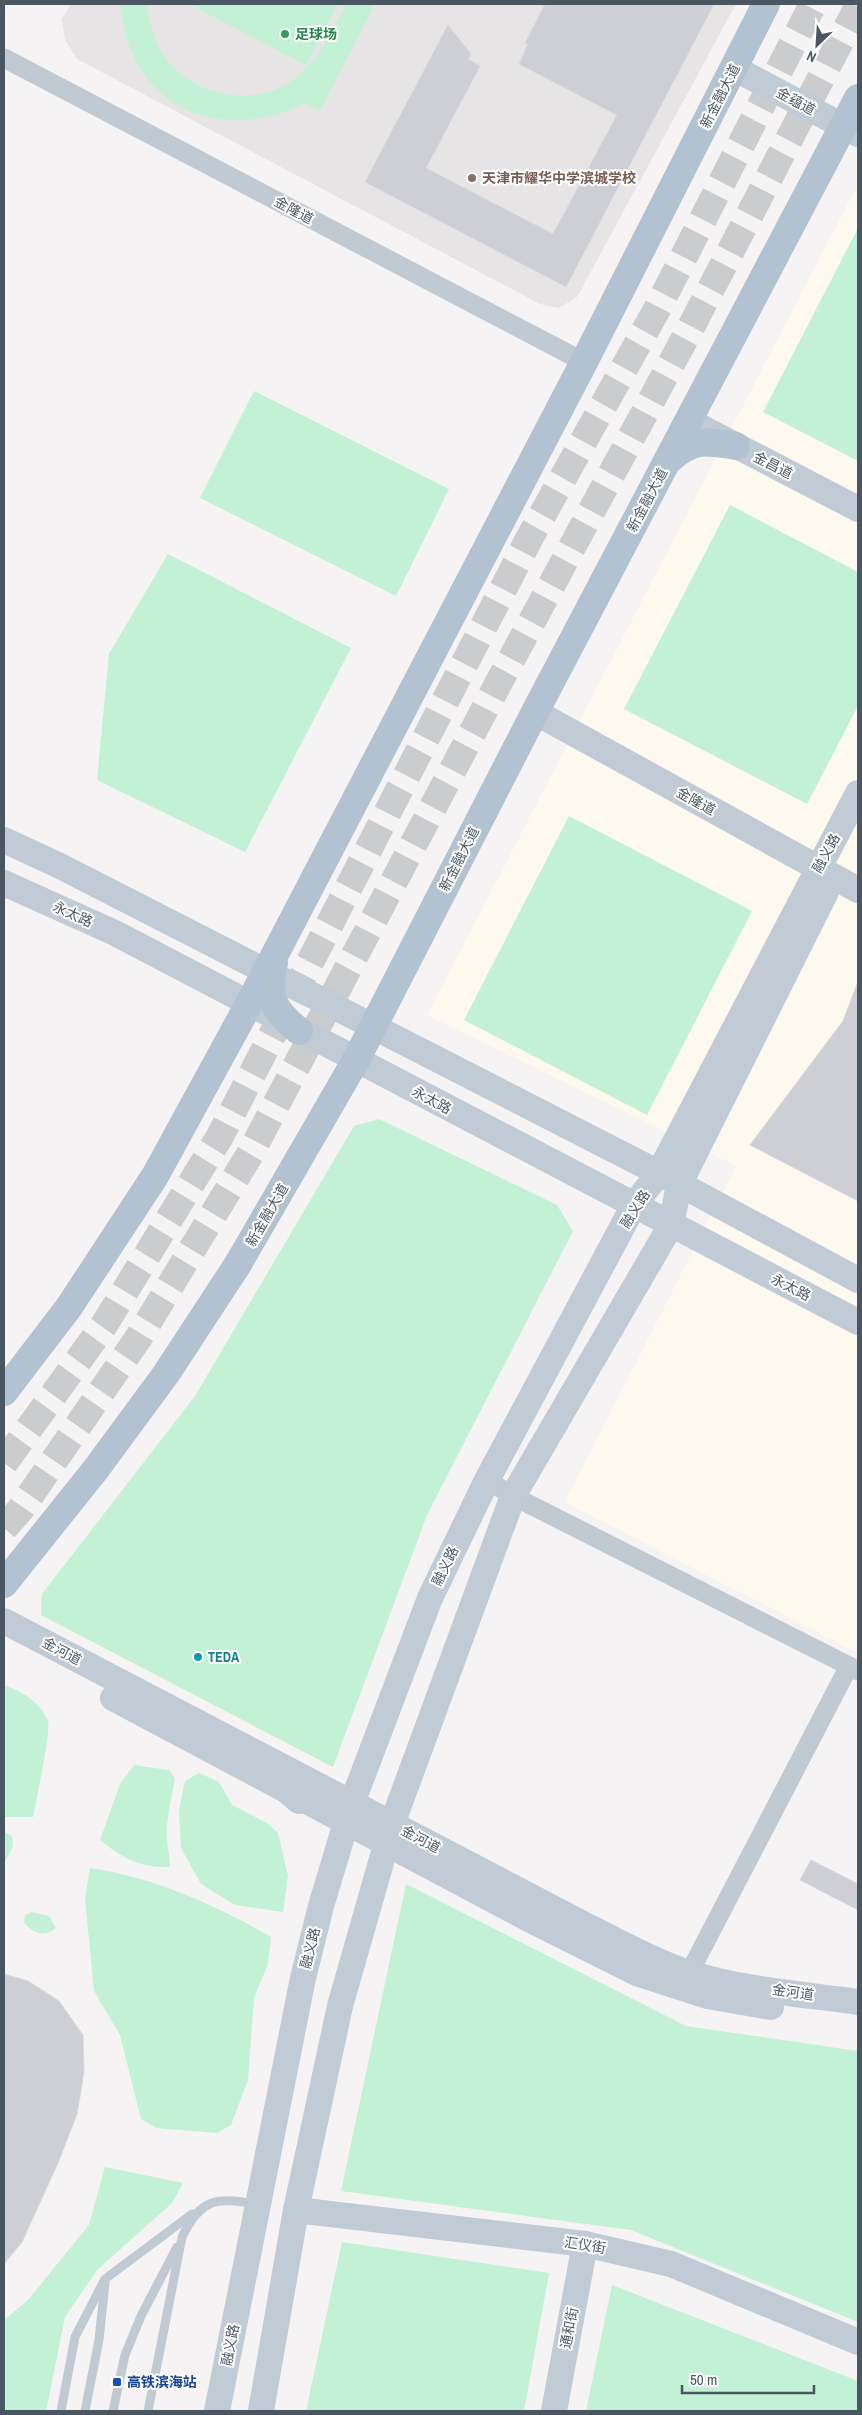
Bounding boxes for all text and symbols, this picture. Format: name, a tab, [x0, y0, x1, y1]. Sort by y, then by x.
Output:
north arrow	[792, 20, 842, 70]
place label: 足球场	[295, 25, 337, 43]
marker: 足球场	[279, 28, 291, 40]
text: N	[804, 47, 819, 67]
street label: 新金融大道	[696, 61, 744, 131]
street label: 金蕴道	[773, 83, 819, 119]
place label: 天津市耀华中学滨城学校	[482, 169, 636, 187]
marker: 天津市耀华中学滨城学校	[466, 172, 478, 184]
street label: 金隆道	[271, 192, 317, 228]
street label: 金昌道	[750, 447, 796, 483]
street label: 新金融大道	[623, 465, 671, 535]
street label: 金隆道	[673, 783, 719, 819]
street label: 新金融大道	[435, 824, 483, 894]
street label: 融义路	[808, 830, 844, 876]
street label: 永太路	[50, 897, 96, 931]
street label: 永太路	[409, 1082, 455, 1118]
street label: 新金融大道	[242, 1180, 292, 1250]
street label: 融义路	[616, 1186, 654, 1232]
street label: 永太路	[768, 1269, 814, 1305]
street label: 融义路	[428, 1543, 462, 1589]
street label: 金河道	[39, 1633, 85, 1669]
place label: TEDA	[208, 1648, 240, 1666]
marker: TEDA	[192, 1651, 204, 1663]
street label: 金河道	[398, 1821, 444, 1857]
street label: 融义路	[296, 1925, 324, 1971]
street label: 金河道	[771, 1980, 815, 2004]
street label: 汇仪街	[563, 2233, 607, 2257]
street label: 通和街	[556, 2306, 582, 2350]
street label: 融义路	[217, 2323, 243, 2367]
scale bar	[682, 2362, 814, 2394]
text: 50 m	[690, 2369, 717, 2390]
place label: 高铁滨海站	[127, 2373, 197, 2391]
marker: 高铁滨海站	[111, 2376, 123, 2388]

